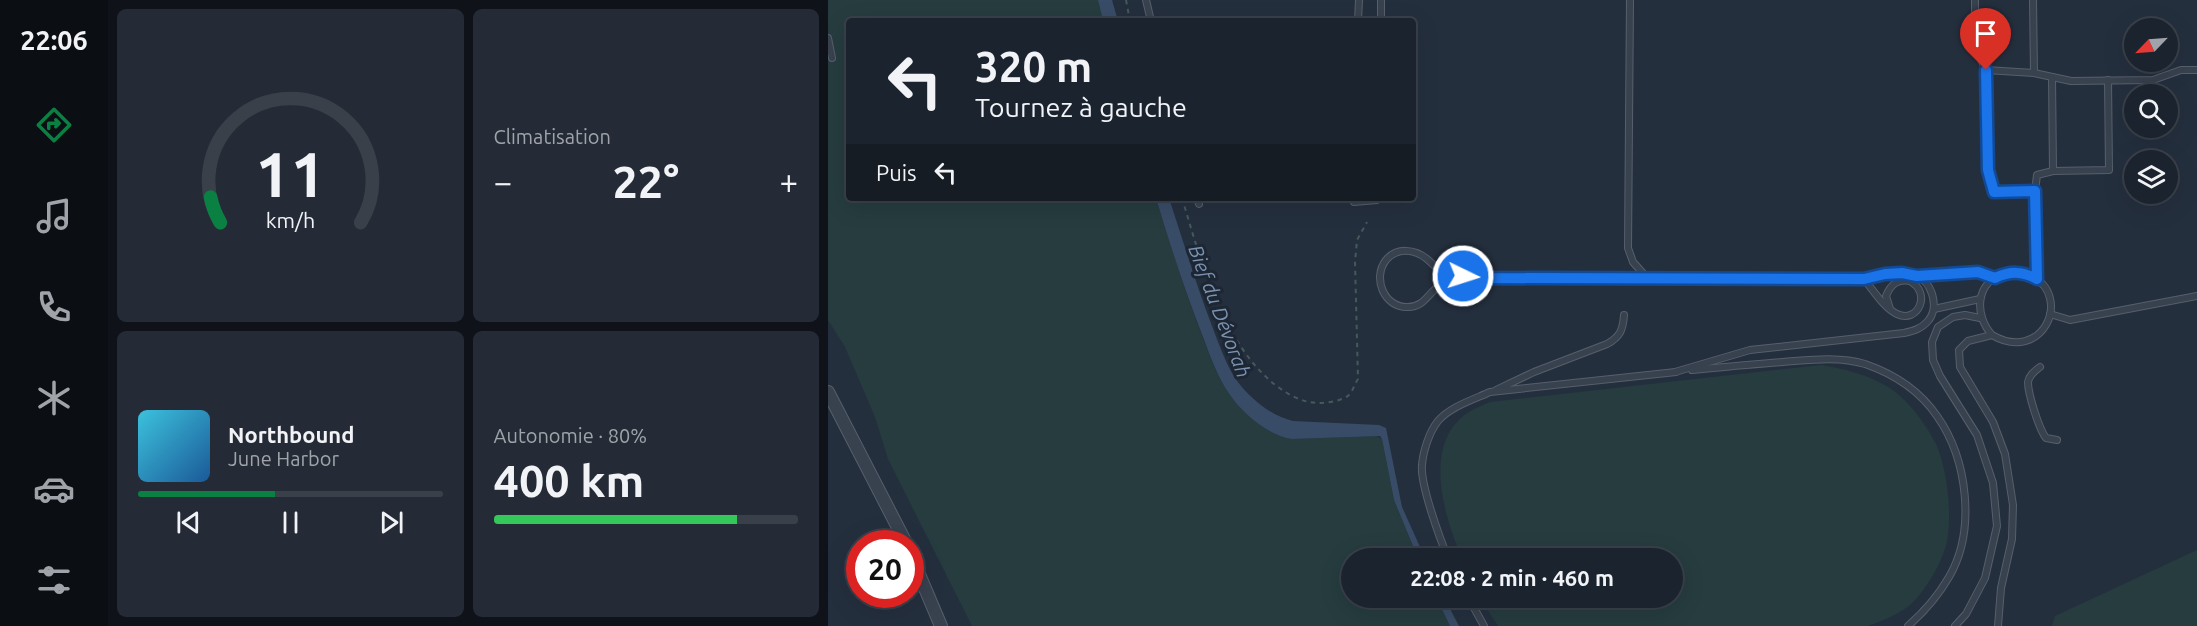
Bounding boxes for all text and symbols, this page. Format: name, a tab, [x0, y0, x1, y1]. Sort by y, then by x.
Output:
pin	[1960, 8, 2011, 70]
icon: arrive	[1969, 17, 2002, 50]
north arrow	[2124, 18, 2178, 72]
map controls	[2124, 18, 2178, 204]
text: 22:06	[20, 25, 88, 55]
icon: left	[876, 42, 954, 120]
text: 320 m	[975, 43, 1092, 90]
button: search	[2124, 84, 2178, 138]
text: Tournez à gauche	[975, 92, 1187, 122]
icon: directions	[33, 104, 75, 146]
text: Climatisation	[494, 125, 611, 148]
text: 11	[255, 139, 325, 209]
button: layers	[2124, 150, 2178, 204]
text: 22°	[612, 156, 679, 207]
icon: left	[929, 156, 962, 189]
text: Puis	[876, 160, 917, 185]
text: −	[494, 163, 512, 200]
text: +	[779, 163, 798, 200]
icon: music	[33, 195, 75, 237]
text: km/h	[265, 208, 315, 232]
water label: Bief du Dévorah	[1184, 242, 1256, 380]
position arrow	[1431, 244, 1495, 308]
icon: phone	[33, 286, 75, 328]
icon: climate	[33, 377, 75, 419]
text: Northbound	[228, 422, 354, 447]
text: Autonomie · 80%	[494, 424, 647, 447]
text: June Harbor	[228, 447, 339, 470]
text: 400 km	[494, 455, 644, 506]
icon: car	[33, 468, 75, 510]
icon: previous	[172, 506, 205, 539]
icon: pause	[274, 506, 307, 539]
icon: next	[375, 506, 408, 539]
speed limit sign: 20	[846, 530, 924, 608]
icon: filters	[33, 559, 75, 601]
text: 22:08 · 2 min · 460 m	[1410, 565, 1614, 590]

